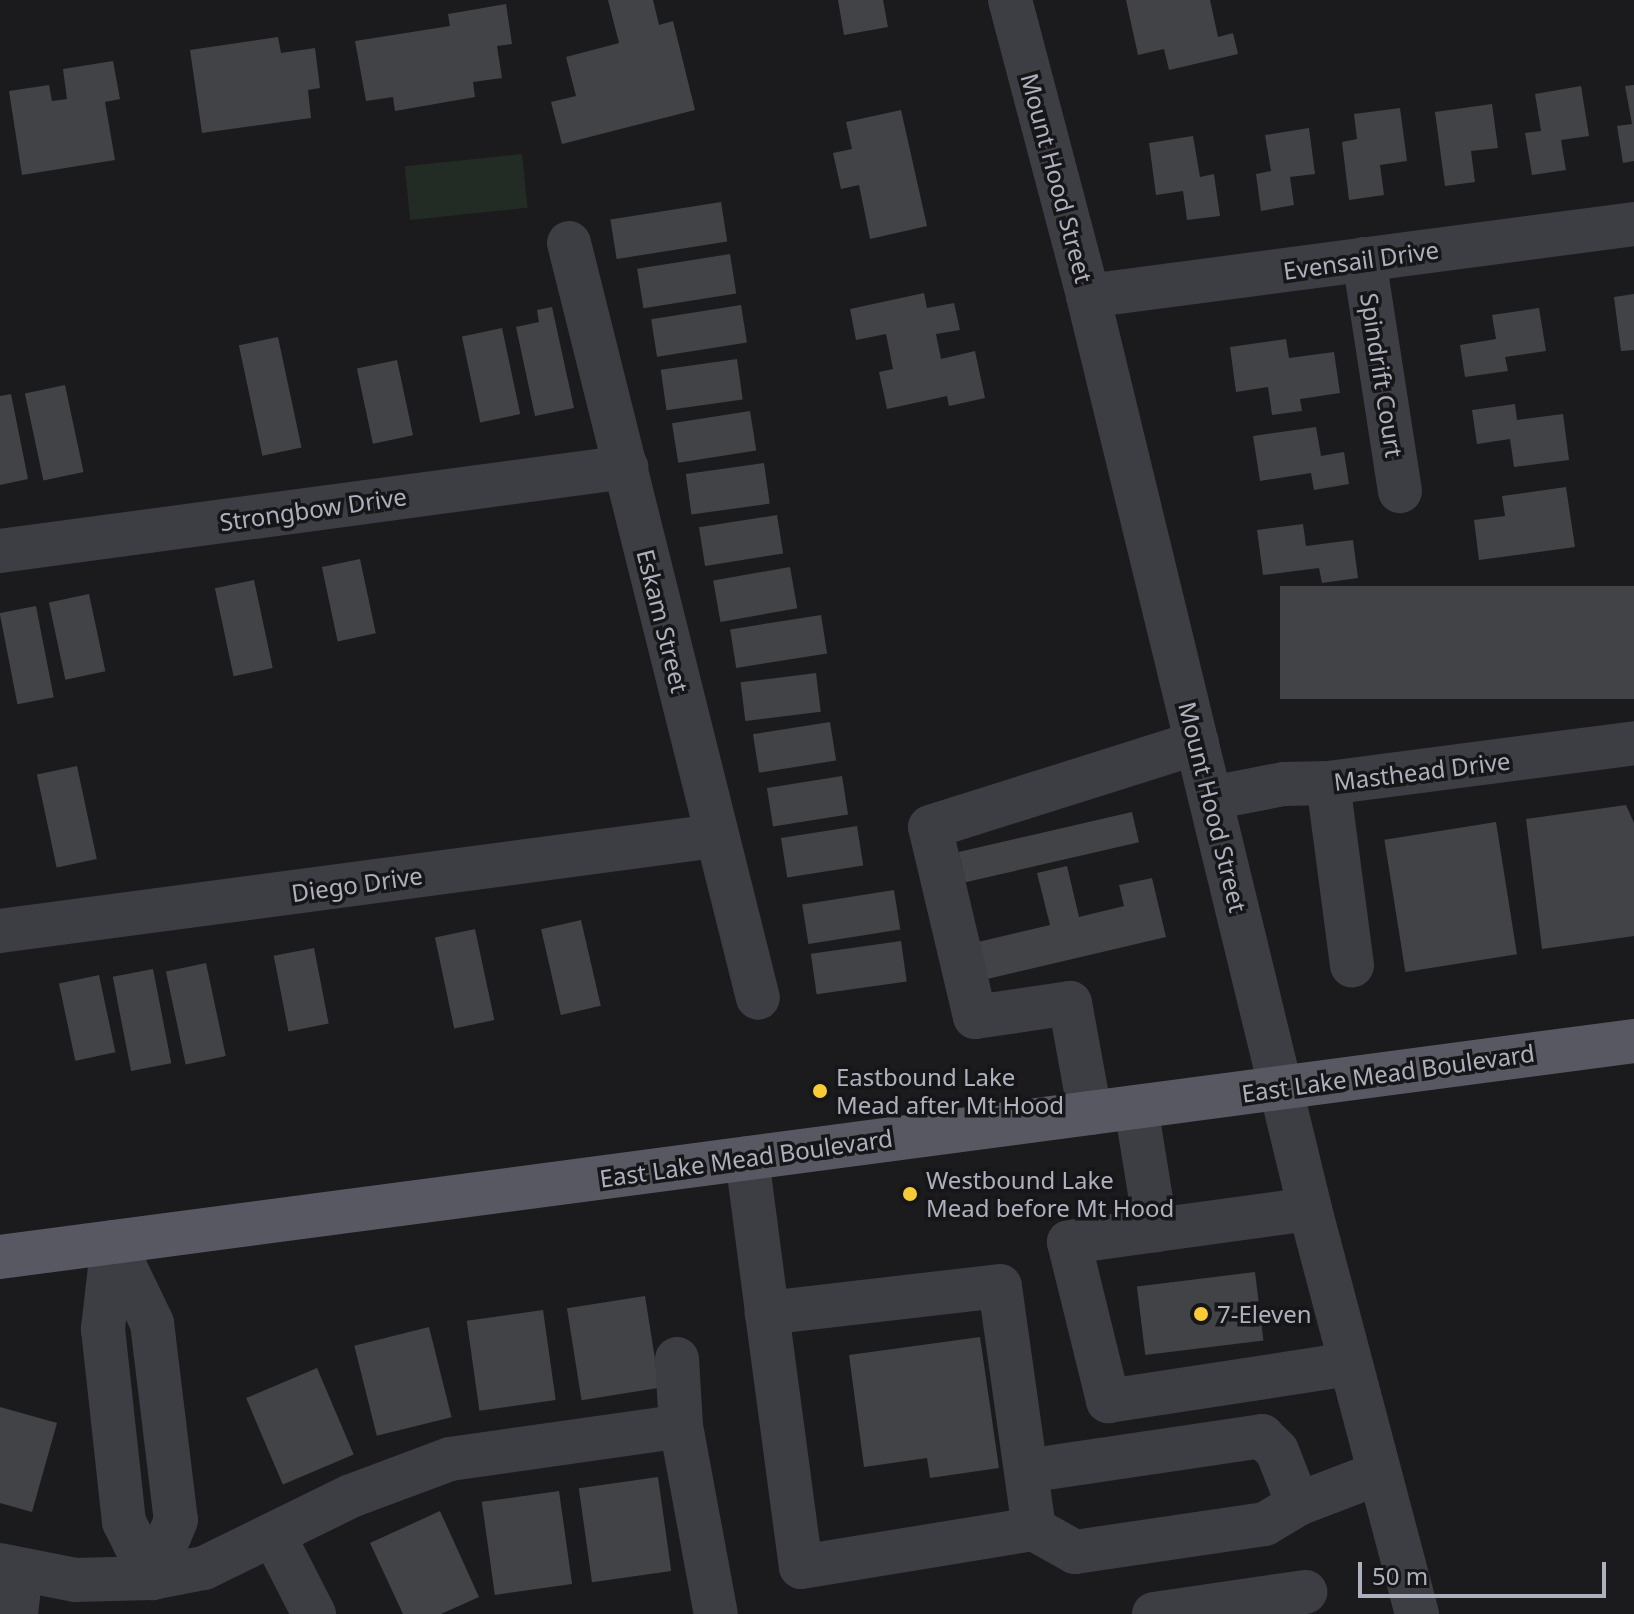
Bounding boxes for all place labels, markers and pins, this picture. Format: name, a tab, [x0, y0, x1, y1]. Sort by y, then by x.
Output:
place label: Eastbound Lake Mead after Mt Hood	[836, 1063, 1064, 1119]
marker: Eastbound Lake Mead after Mt Hood	[811, 1082, 829, 1100]
place label: Westbound Lake Mead before Mt Hood	[926, 1166, 1174, 1222]
marker: Westbound Lake Mead before Mt Hood	[901, 1185, 919, 1203]
place label: 7-Eleven	[1217, 1300, 1312, 1328]
marker: 7-Eleven	[1192, 1305, 1210, 1323]

